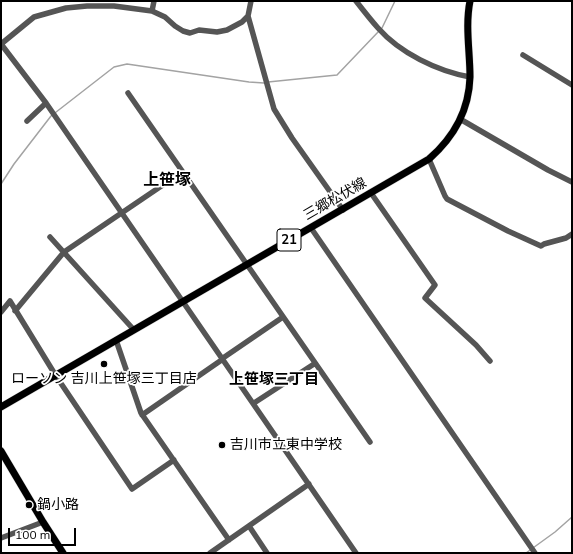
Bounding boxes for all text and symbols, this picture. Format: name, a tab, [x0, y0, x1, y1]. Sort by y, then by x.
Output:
district label: 上笹塚	[143, 170, 191, 190]
street label: 三郷松伏線	[300, 174, 370, 224]
road number: 21	[277, 229, 301, 251]
marker: ローソン 吉川上笹塚三丁目店	[99, 359, 109, 369]
district label: 上笹塚三丁目	[229, 370, 319, 388]
place label: ローソン 吉川上笹塚三丁目店	[11, 371, 197, 387]
place label: 吉川市立東中学校	[230, 437, 342, 453]
marker: 吉川市立東中学校	[217, 440, 227, 450]
place label: 鍋小路	[37, 497, 79, 513]
marker: 鍋小路	[24, 500, 34, 510]
scale bar	[10, 520, 78, 546]
text: 100 m	[15, 527, 50, 542]

